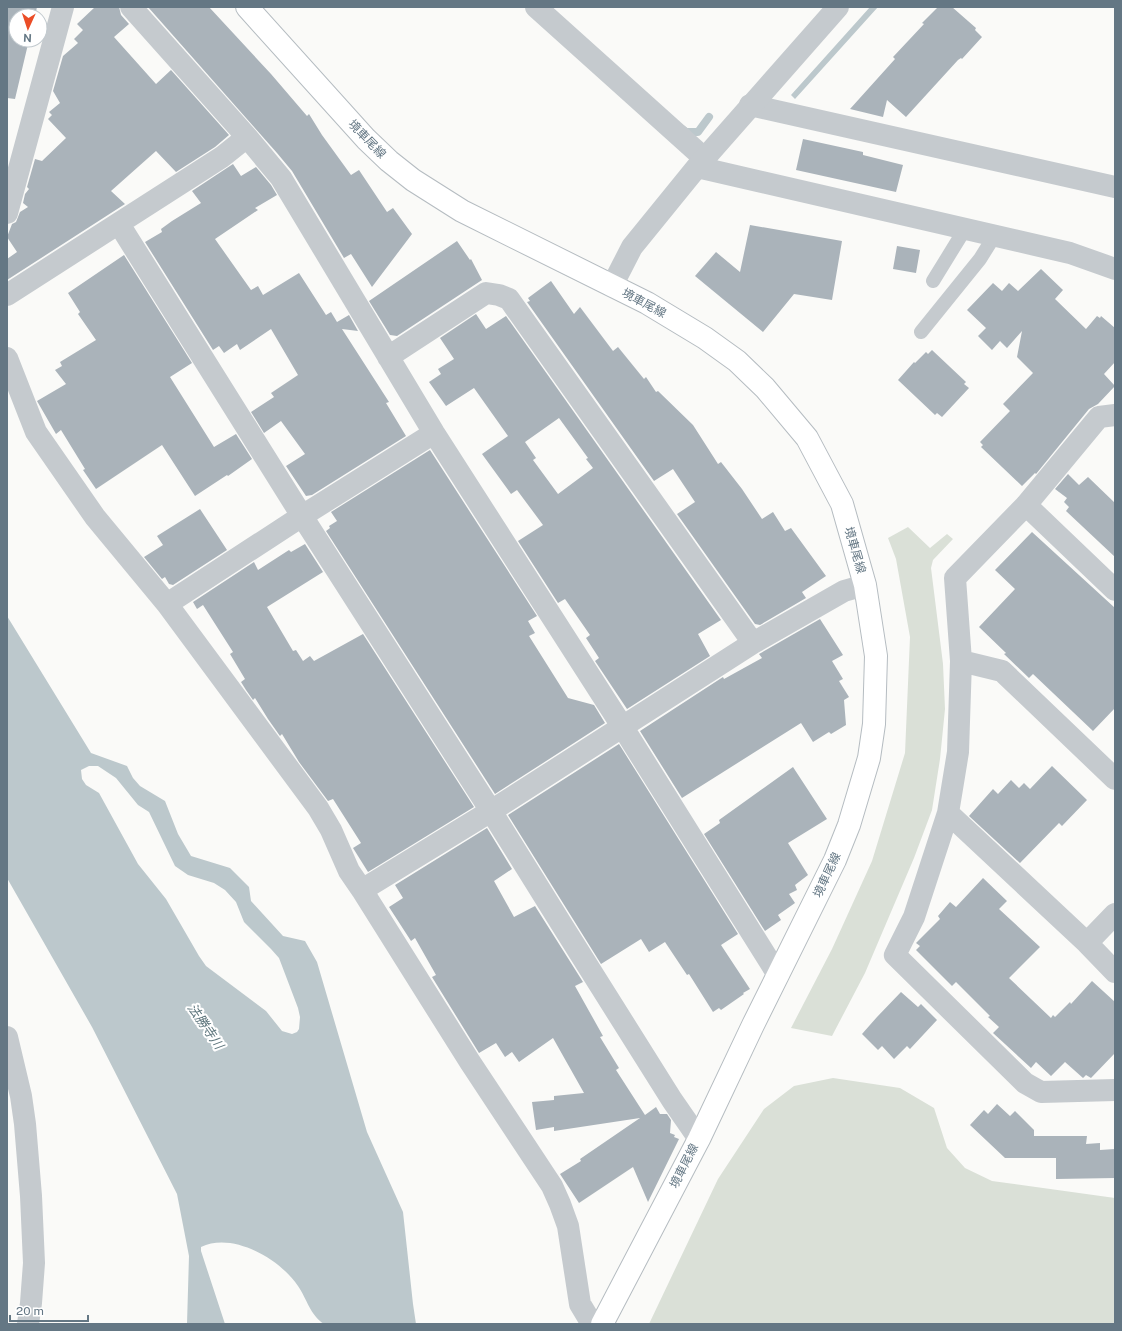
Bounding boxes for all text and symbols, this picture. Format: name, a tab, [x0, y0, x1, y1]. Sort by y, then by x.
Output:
north arrow	[8, 8, 48, 48]
text: N	[23, 32, 32, 44]
street label: 境車尾線	[345, 117, 389, 161]
street label: 境車尾線	[620, 286, 668, 320]
street label: 境車尾線	[842, 525, 868, 575]
street label: 境車尾線	[811, 850, 843, 900]
water label: 法勝寺川	[185, 1001, 228, 1054]
street label: 境車尾線	[667, 1141, 701, 1191]
scale bar	[10, 1297, 88, 1323]
text: 20 m	[16, 1304, 44, 1318]

